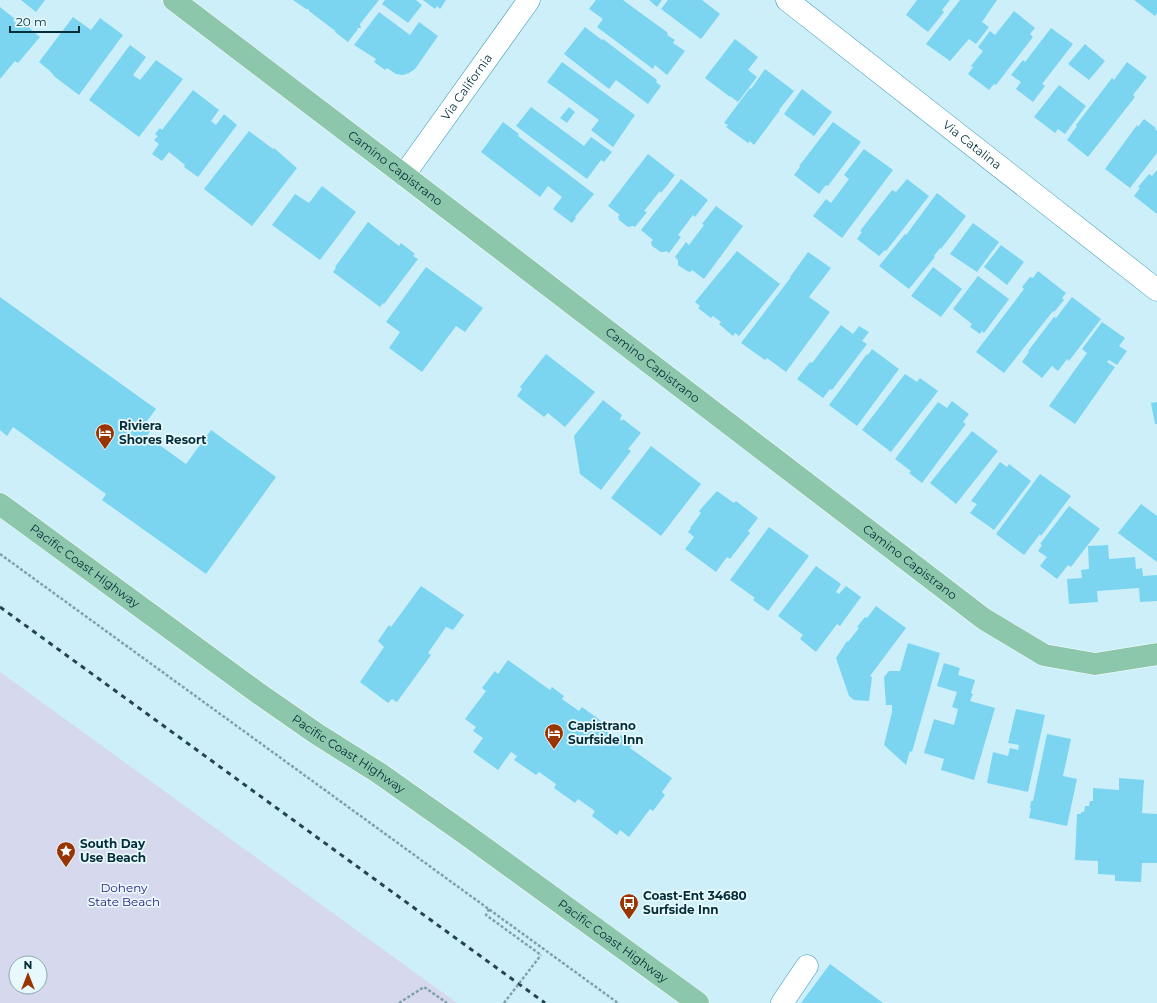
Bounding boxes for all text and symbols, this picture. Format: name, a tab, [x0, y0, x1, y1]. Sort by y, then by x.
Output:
scale bar	[10, 8, 79, 34]
text: 20 m	[16, 14, 47, 29]
street label: Via California	[438, 51, 495, 123]
street label: Via Catalina	[940, 117, 1005, 172]
street label: Camino Capistrano	[345, 127, 446, 209]
street label: Camino Capistrano	[603, 324, 703, 406]
place label: Riviera Shores Resort	[119, 418, 207, 447]
hotel icon: Riviera Shores Resort	[94, 422, 116, 450]
street label: Pacific Coast Highway	[27, 521, 143, 611]
street label: Camino Capistrano	[860, 521, 960, 603]
street label: Pacific Coast Highway	[289, 711, 409, 796]
place label: Capistrano Surfside Inn	[568, 718, 644, 747]
hotel icon: Capistrano Surfside Inn	[543, 722, 565, 750]
place label: South Day Use Beach	[80, 836, 146, 865]
place icon: South Day Use Beach	[55, 840, 77, 868]
park label: Doheny State Beach	[88, 880, 160, 909]
place label: Coast-Ent 34680 Surfside Inn	[643, 888, 747, 917]
bus stop icon: Coast-Ent 34680 Surfside Inn	[618, 892, 640, 920]
street label: Pacific Coast Highway	[555, 896, 671, 986]
north arrow	[8, 955, 48, 995]
text: N	[24, 958, 32, 972]

